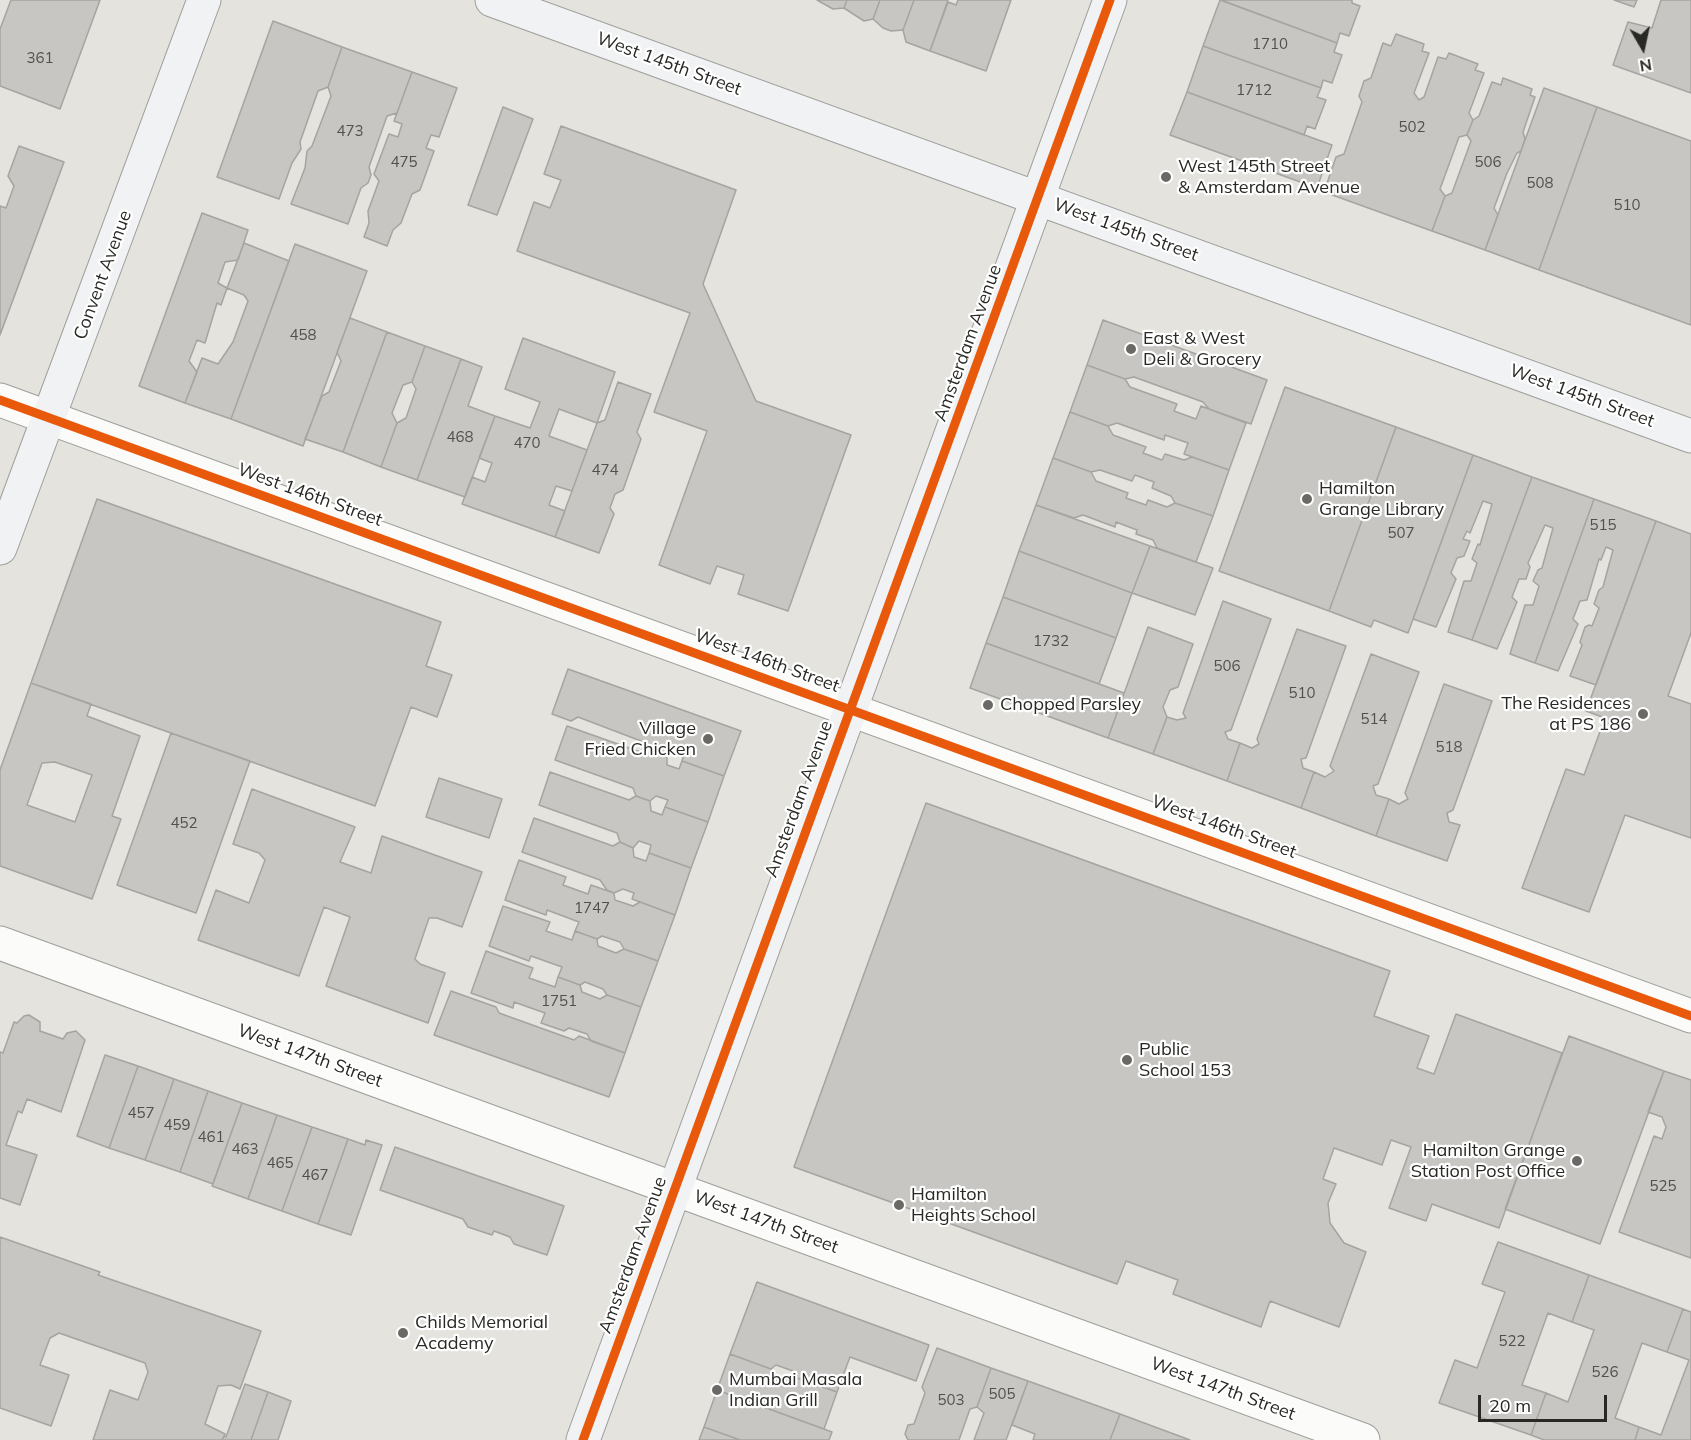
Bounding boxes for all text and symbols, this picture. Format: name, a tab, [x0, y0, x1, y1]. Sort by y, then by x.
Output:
north arrow	[1613, 18, 1673, 78]
street label: West 145th Street	[594, 28, 744, 100]
house number: 1710	[1252, 35, 1288, 53]
house number: 361	[27, 49, 53, 67]
text: N	[1638, 55, 1653, 77]
house number: 1712	[1236, 81, 1272, 99]
house number: 502	[1399, 118, 1425, 136]
house number: 473	[337, 122, 363, 140]
house number: 475	[391, 153, 417, 171]
house number: 506	[1475, 153, 1501, 171]
place label: West 145th Street & Amsterdam Avenue	[1178, 156, 1360, 198]
marker: West 145th Street & Amsterdam Avenue	[1159, 170, 1173, 184]
house number: 508	[1527, 174, 1553, 192]
street label: West 145th Street	[1051, 194, 1201, 266]
house number: 510	[1614, 196, 1640, 214]
street label: Convent Avenue	[70, 207, 136, 343]
street label: Amsterdam Avenue	[930, 262, 1006, 424]
house number: 458	[290, 326, 316, 344]
place label: East & West Deli & Grocery	[1143, 328, 1261, 370]
marker: East & West Deli & Grocery	[1124, 342, 1138, 356]
street label: West 145th Street	[1507, 360, 1657, 432]
house number: 468	[447, 428, 473, 446]
house number: 470	[514, 434, 540, 452]
street label: West 146th Street	[235, 459, 385, 531]
house number: 474	[592, 461, 618, 479]
place label: Hamilton Grange Library	[1319, 478, 1444, 520]
marker: Hamilton Grange Library	[1300, 492, 1314, 506]
house number: 515	[1590, 516, 1616, 534]
house number: 507	[1388, 524, 1414, 542]
street label: West 146th Street	[692, 625, 842, 697]
house number: 1732	[1033, 632, 1069, 650]
house number: 506	[1214, 657, 1240, 675]
house number: 510	[1289, 684, 1315, 702]
place label: The Residences at PS 186	[1501, 693, 1631, 736]
place label: Chopped Parsley	[1000, 694, 1141, 716]
marker: Chopped Parsley	[981, 698, 995, 712]
marker: The Residences at PS 186	[1636, 707, 1650, 721]
house number: 514	[1361, 710, 1387, 728]
place label: Village Fried Chicken	[585, 718, 696, 760]
street label: Amsterdam Avenue	[761, 718, 837, 880]
marker: Village Fried Chicken	[701, 732, 715, 746]
house number: 518	[1436, 738, 1462, 756]
street label: West 146th Street	[1149, 791, 1299, 863]
house number: 452	[171, 814, 197, 832]
house number: 1747	[574, 899, 610, 917]
house number: 1751	[541, 992, 577, 1010]
street label: West 147th Street	[235, 1020, 385, 1092]
place label: Public School 153	[1139, 1039, 1232, 1082]
marker: Public School 153	[1120, 1053, 1134, 1067]
house number: 457	[128, 1104, 154, 1122]
house number: 459	[164, 1116, 190, 1134]
house number: 461	[198, 1128, 224, 1146]
house number: 463	[232, 1140, 258, 1158]
place label: Hamilton Grange Station Post Office	[1411, 1140, 1565, 1182]
house number: 465	[267, 1154, 293, 1172]
marker: Hamilton Grange Station Post Office	[1570, 1154, 1584, 1168]
house number: 467	[302, 1166, 328, 1184]
street label: Amsterdam Avenue	[595, 1174, 671, 1336]
house number: 525	[1650, 1177, 1676, 1195]
place label: Hamilton Heights School	[911, 1184, 1036, 1226]
street label: West 147th Street	[691, 1186, 841, 1258]
marker: Hamilton Heights School	[892, 1198, 906, 1212]
place label: Childs Memorial Academy	[415, 1312, 548, 1354]
marker: Childs Memorial Academy	[396, 1326, 410, 1340]
house number: 522	[1499, 1332, 1525, 1350]
street label: West 147th Street	[1148, 1353, 1298, 1425]
house number: 526	[1592, 1363, 1618, 1381]
place label: Mumbai Masala Indian Grill	[729, 1369, 862, 1412]
marker: Mumbai Masala Indian Grill	[710, 1383, 724, 1397]
scale bar	[1481, 1383, 1610, 1421]
house number: 505	[989, 1385, 1015, 1403]
house number: 503	[938, 1391, 964, 1409]
text: 20 m	[1489, 1394, 1531, 1417]

